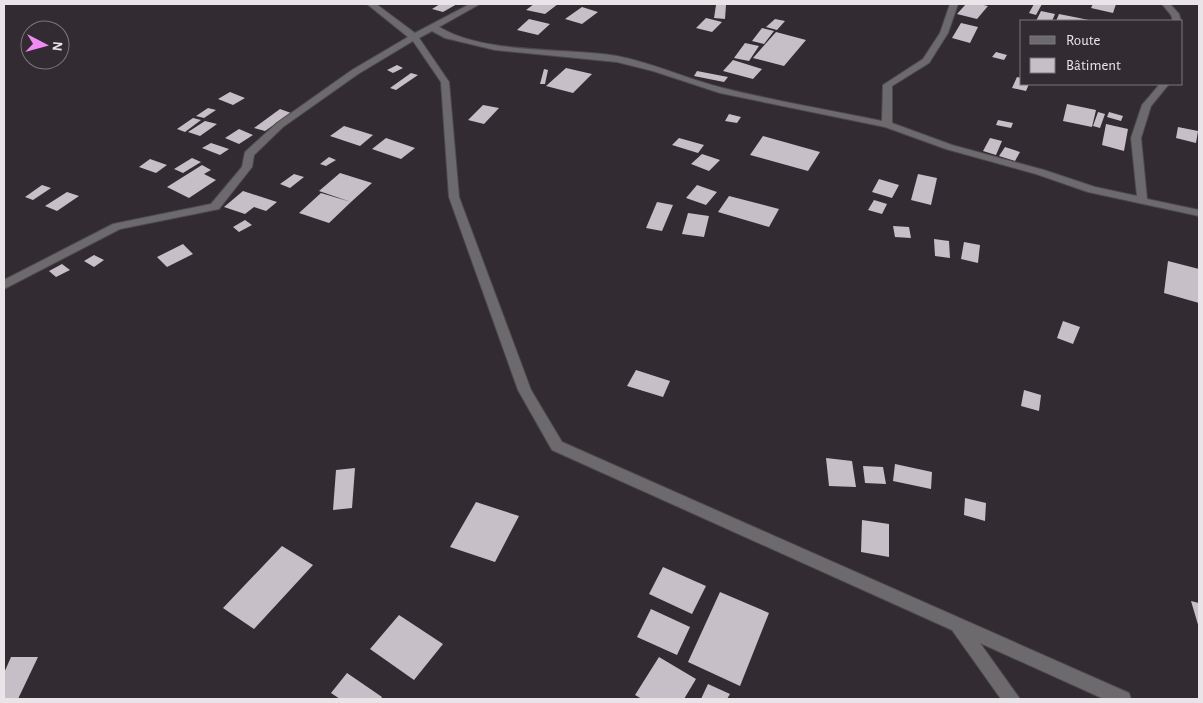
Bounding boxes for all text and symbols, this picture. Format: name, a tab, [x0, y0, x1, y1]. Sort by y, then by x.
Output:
north arrow	[20, 20, 70, 70]
legend	[1020, 20, 1183, 85]
text: Route	[1066, 33, 1100, 48]
text: N	[49, 41, 64, 52]
text: Bâtiment	[1066, 58, 1121, 73]

